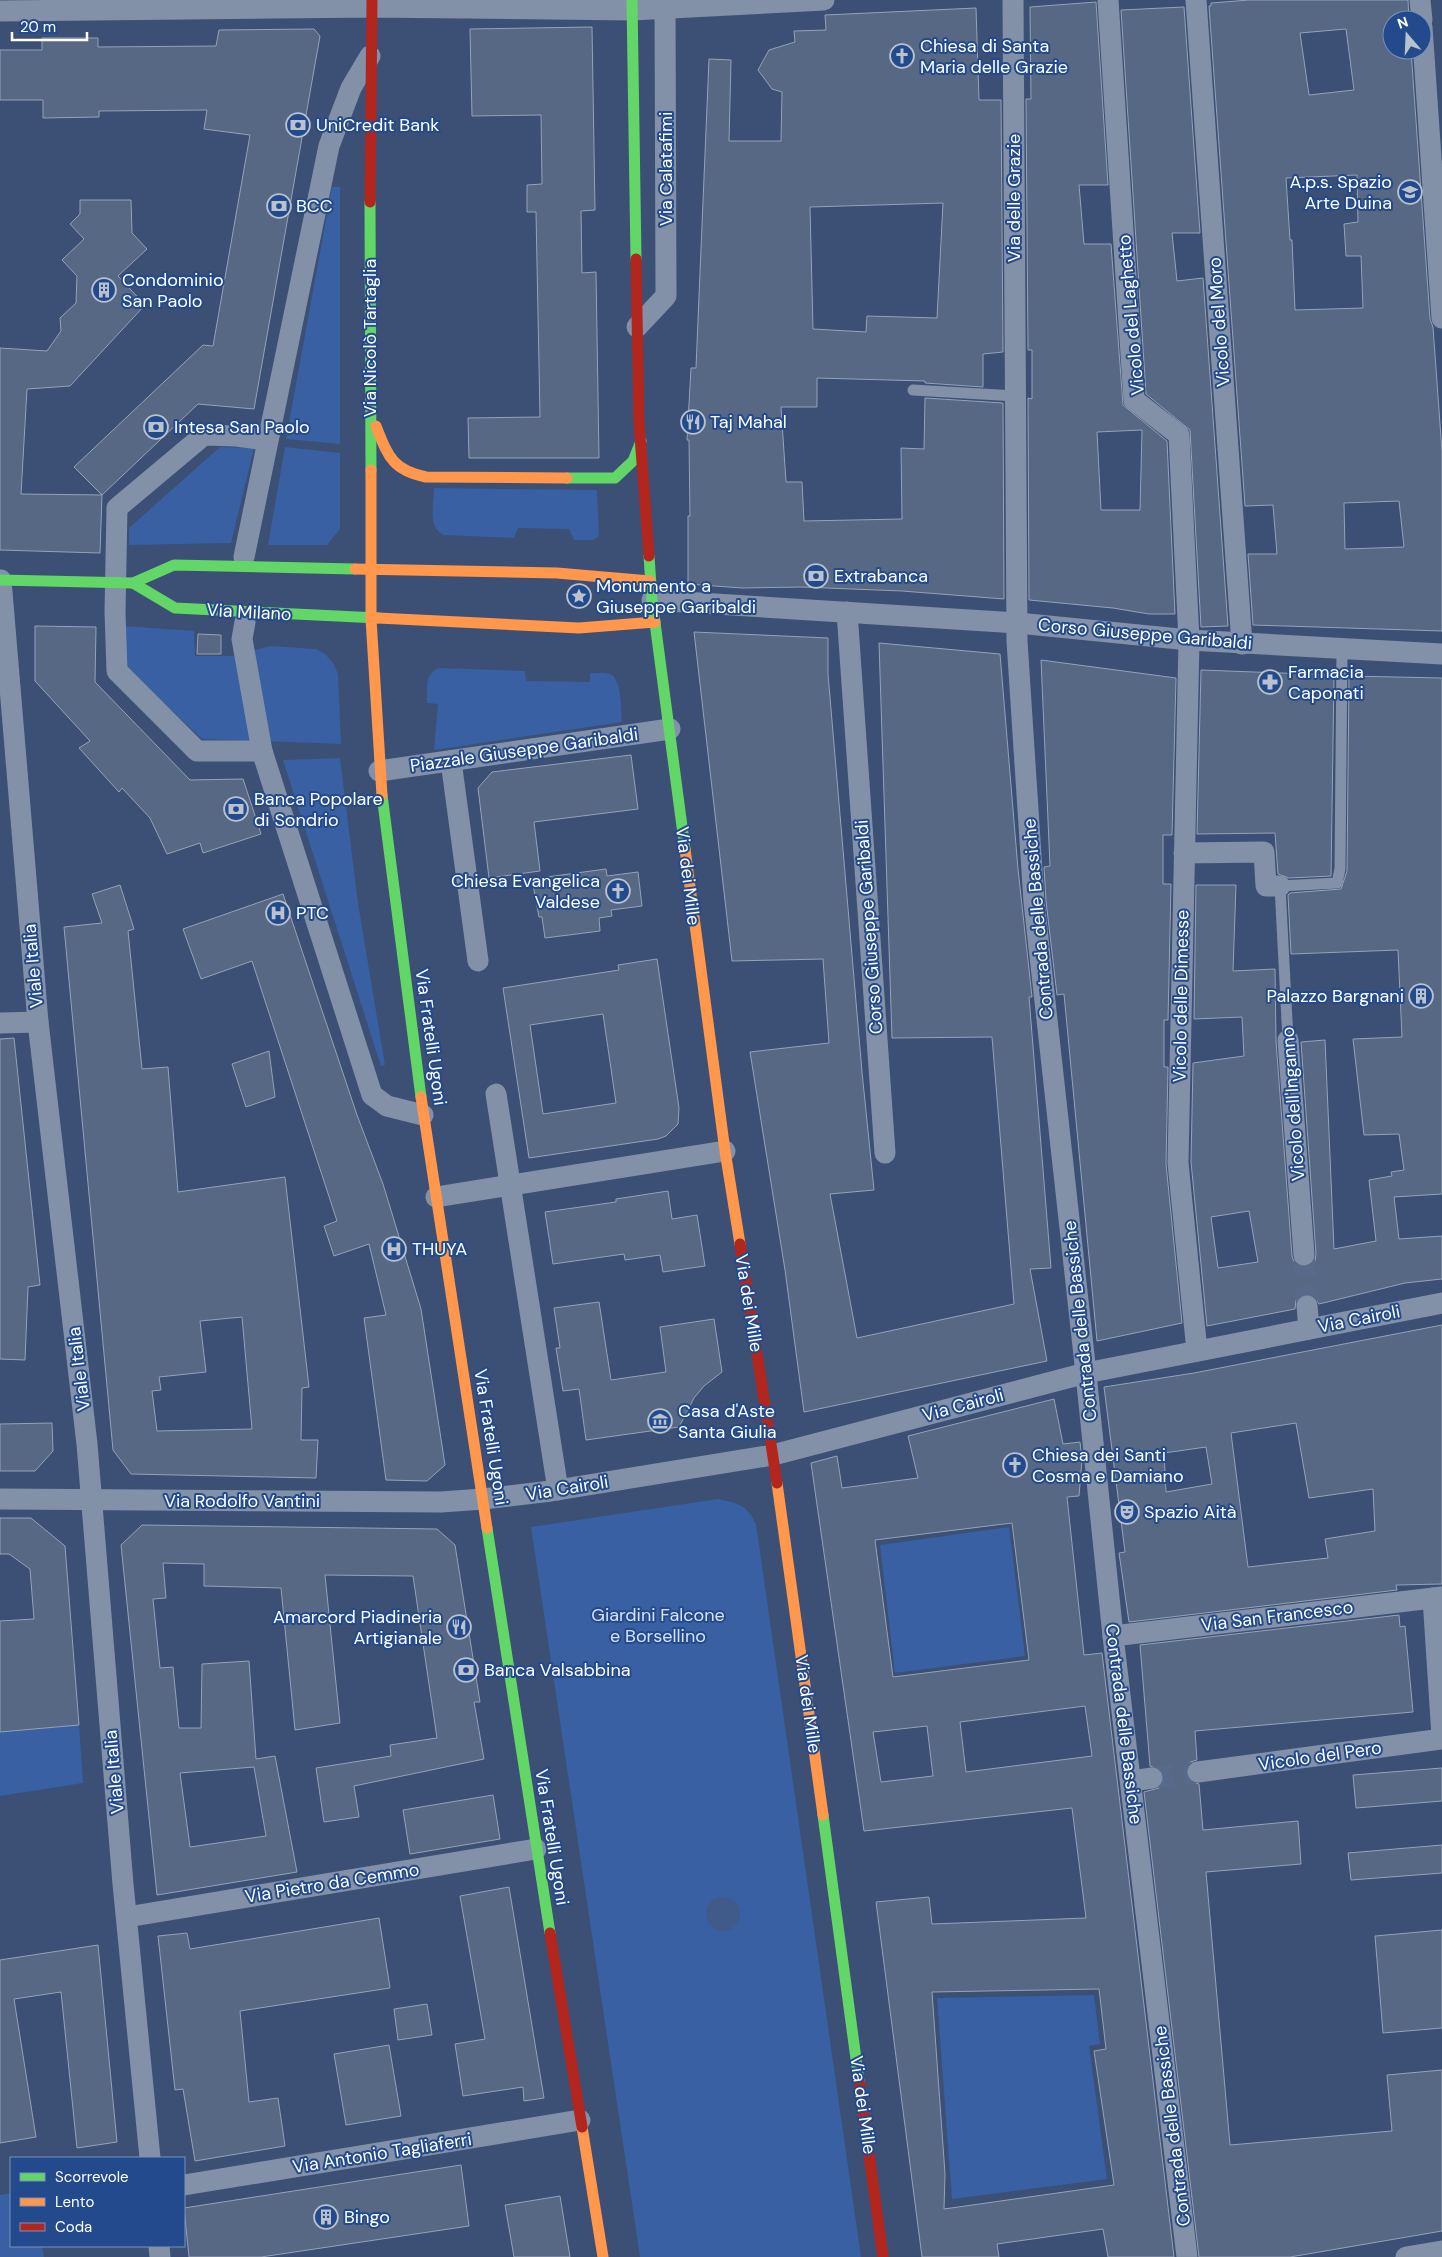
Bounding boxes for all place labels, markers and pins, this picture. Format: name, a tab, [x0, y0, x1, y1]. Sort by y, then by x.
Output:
place label: Chiesa di Santa Maria delle Grazie	[920, 34, 1068, 79]
church icon: Chiesa di Santa Maria delle Grazie	[889, 43, 915, 69]
bank icon: UniCredit Bank	[285, 112, 311, 138]
place label: UniCredit Bank	[316, 113, 439, 137]
place label: A.p.s. Spazio Arte Duina	[1290, 170, 1392, 215]
school or university icon: A.p.s. Spazio Arte Duina	[1397, 179, 1423, 205]
bank icon: BCC	[266, 193, 292, 219]
place label: BCC	[296, 194, 333, 218]
place label: Condominio San Paolo	[122, 268, 224, 313]
building icon: Condominio San Paolo	[91, 277, 117, 303]
restaurant icon: Taj Mahal	[680, 409, 706, 435]
place label: Taj Mahal	[710, 410, 787, 434]
bank icon: Intesa San Paolo	[143, 414, 169, 440]
place label: Intesa San Paolo	[174, 415, 310, 439]
bank icon: Extrabanca	[803, 563, 829, 589]
place label: Extrabanca	[834, 564, 928, 588]
place label: Monumento a Giuseppe Garibaldi	[596, 574, 756, 619]
place icon: Monumento a Giuseppe Garibaldi	[566, 583, 592, 609]
place label: Farmacia Caponati	[1288, 660, 1364, 705]
pharmacy icon: Farmacia Caponati	[1257, 669, 1283, 695]
place label: Banca Popolare di Sondrio	[254, 787, 383, 832]
bank icon: Banca Popolare di Sondrio	[223, 796, 249, 822]
place label: Chiesa Evangelica Valdese	[451, 869, 600, 914]
church icon: Chiesa Evangelica Valdese	[605, 878, 631, 904]
hospital icon: PTC	[265, 900, 291, 926]
place label: PTC	[296, 901, 329, 925]
building icon: Palazzo Bargnani	[1408, 983, 1434, 1009]
place label: Palazzo Bargnani	[1267, 984, 1404, 1008]
hospital icon: THUYA	[381, 1236, 407, 1262]
place label: THUYA	[412, 1237, 467, 1261]
place label: Casa d'Aste Santa Giulia	[678, 1399, 777, 1444]
museum icon: Casa d'Aste Santa Giulia	[647, 1408, 673, 1434]
place label: Chiesa dei Santi Cosma e Damiano	[1032, 1443, 1184, 1488]
church icon: Chiesa dei Santi Cosma e Damiano	[1002, 1452, 1028, 1478]
theatre icon: Spazio Aità	[1114, 1499, 1140, 1525]
place label: Spazio Aità	[1144, 1500, 1237, 1524]
place label: Amarcord Piadineria Artigianale	[273, 1605, 442, 1650]
restaurant icon: Amarcord Piadineria Artigianale	[446, 1614, 472, 1640]
bank icon: Banca Valsabbina	[453, 1657, 479, 1683]
place label: Banca Valsabbina	[484, 1658, 631, 1682]
building icon: Bingo	[313, 2204, 339, 2230]
place label: Bingo	[344, 2205, 390, 2229]

